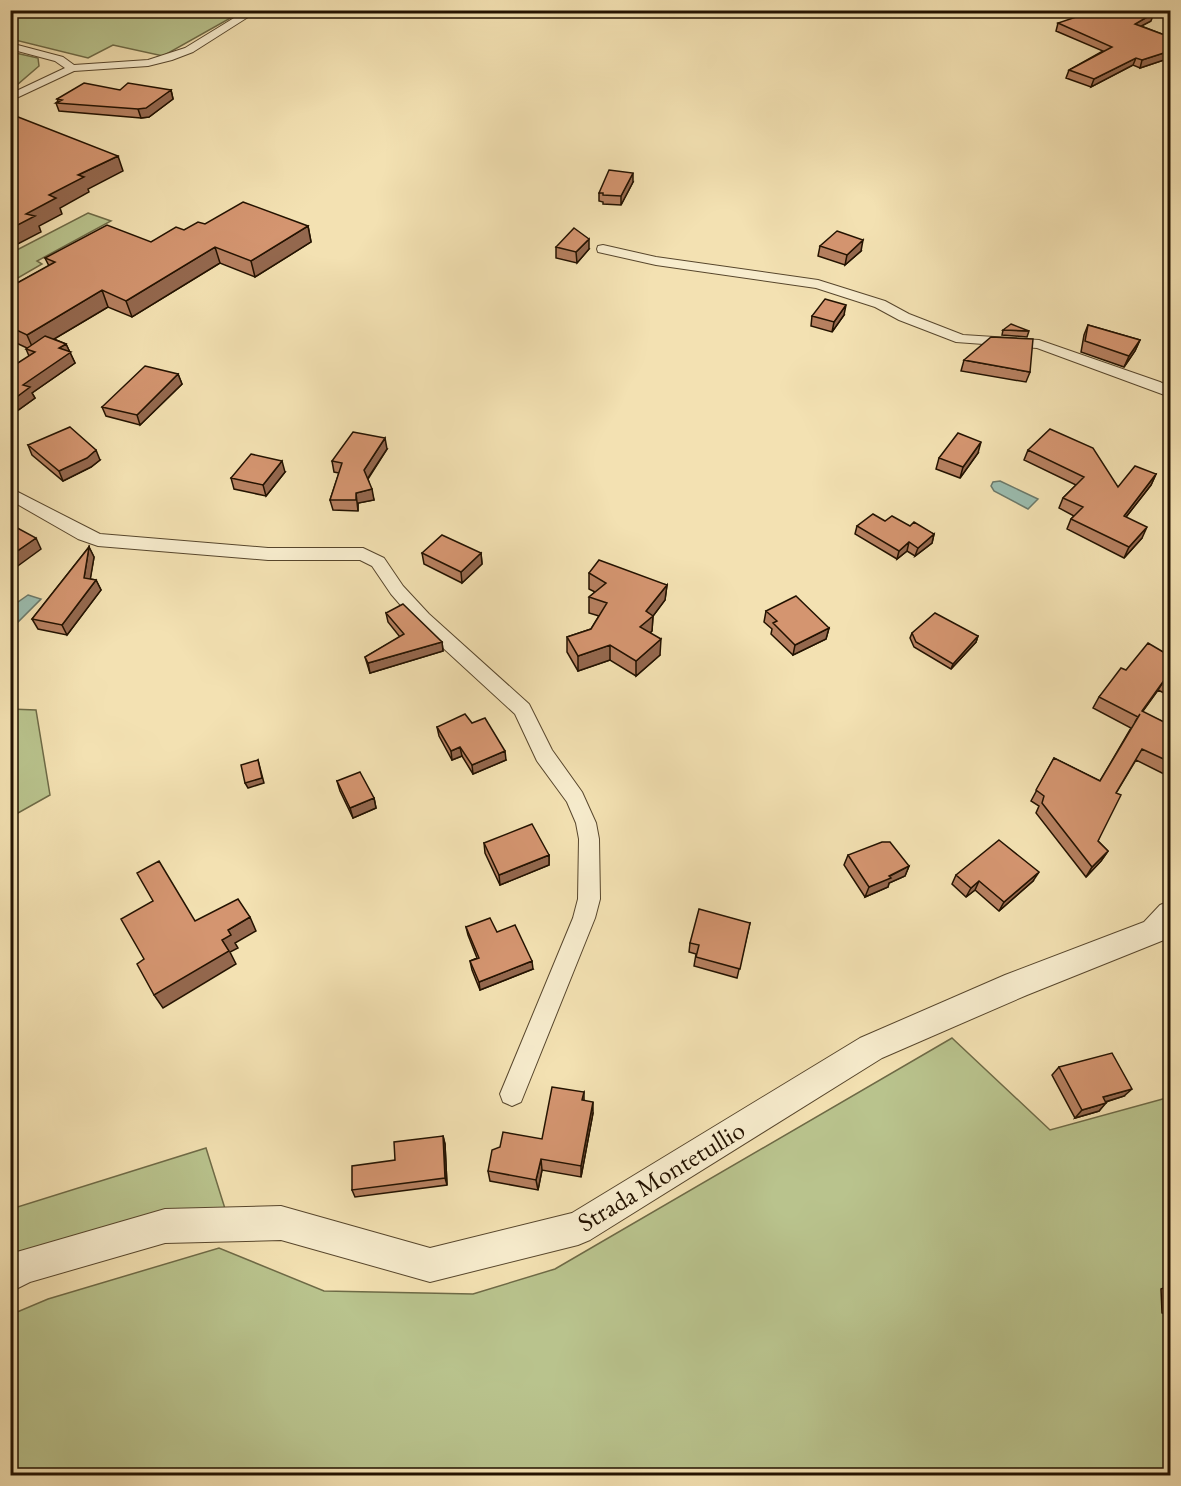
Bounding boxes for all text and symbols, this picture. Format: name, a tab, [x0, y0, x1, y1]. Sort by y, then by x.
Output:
street label: Strada Montetullio	[571, 1113, 751, 1239]

